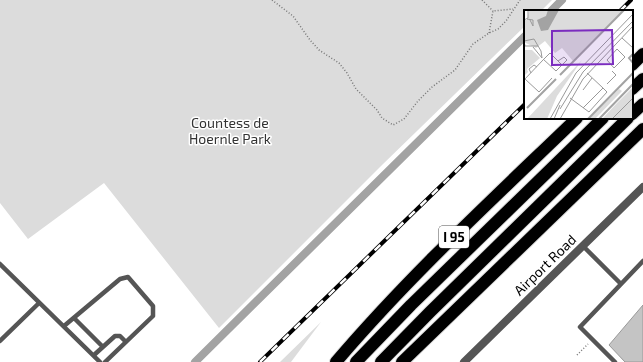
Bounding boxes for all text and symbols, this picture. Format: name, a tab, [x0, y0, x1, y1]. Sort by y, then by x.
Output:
inset map	[524, 10, 633, 119]
park label: Countess de Hoernle Park	[189, 114, 271, 147]
road number: I 95	[439, 226, 469, 248]
street label: Airport Road	[510, 231, 579, 299]

